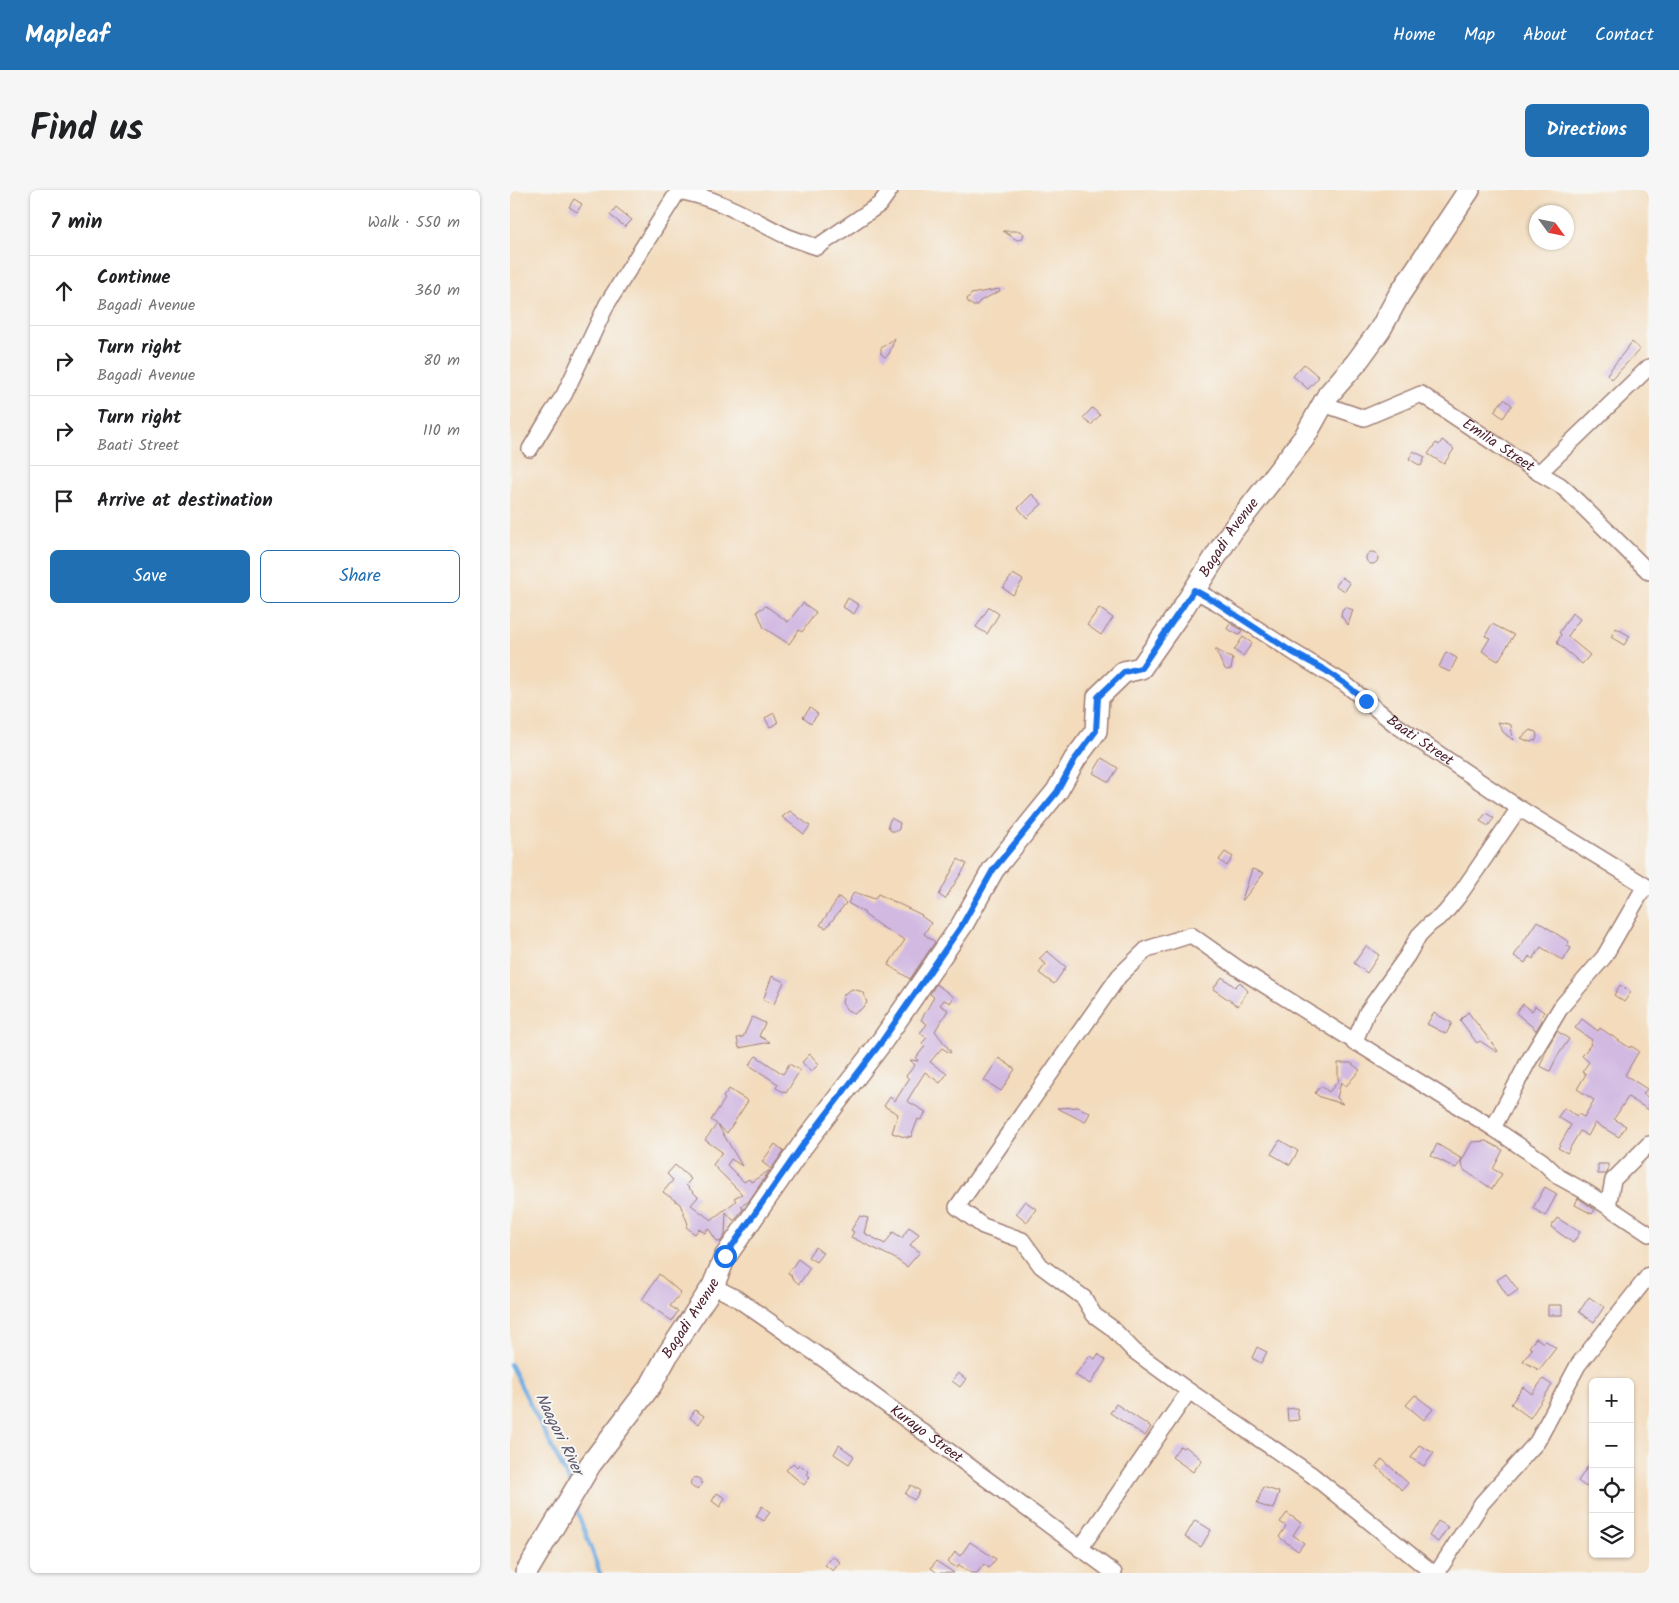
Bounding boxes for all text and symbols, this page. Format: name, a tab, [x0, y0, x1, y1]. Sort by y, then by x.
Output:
text: Mapleaf	[25, 16, 109, 55]
text: Home	[1393, 21, 1436, 50]
text: Map	[1464, 21, 1495, 50]
text: About	[1523, 21, 1567, 50]
text: Contact	[1595, 21, 1654, 50]
text: Find us	[30, 102, 143, 158]
button: Directions	[1525, 104, 1649, 157]
north arrow	[1529, 205, 1574, 250]
text: 7 min	[50, 206, 102, 239]
text: Walk · 550 m	[368, 210, 460, 235]
text: Continue	[97, 263, 170, 293]
icon: ahead	[50, 277, 78, 305]
text: 360 m	[415, 278, 460, 303]
text: Bagadi Avenue	[97, 293, 195, 318]
text: Turn right	[97, 333, 182, 363]
icon: right	[50, 347, 78, 375]
text: 80 m	[423, 348, 460, 373]
text: Bagadi Avenue	[97, 363, 195, 388]
text: Turn right	[97, 403, 182, 433]
street label: Emilia Street	[1457, 413, 1539, 479]
icon: right	[50, 417, 78, 445]
text: 110 m	[423, 418, 460, 443]
text: Baati Street	[97, 433, 179, 458]
text: Arrive at destination	[97, 486, 273, 516]
icon: arrive	[50, 487, 78, 515]
street label: Bagadi Avenue	[1193, 493, 1266, 582]
button: Save	[50, 550, 250, 603]
button: Share	[260, 550, 460, 603]
route end	[1355, 690, 1378, 713]
street label: Baati Street	[1381, 709, 1459, 773]
route start	[714, 1245, 737, 1268]
street label: Bagadi Avenue	[656, 1275, 727, 1364]
map controls	[1589, 1378, 1634, 1558]
button: +	[1589, 1378, 1634, 1423]
water label: Naagori River	[528, 1389, 591, 1483]
street label: Kurayo Street	[884, 1399, 968, 1470]
button: −	[1589, 1423, 1634, 1468]
button: locate	[1589, 1468, 1634, 1513]
button: layers	[1589, 1513, 1634, 1558]

